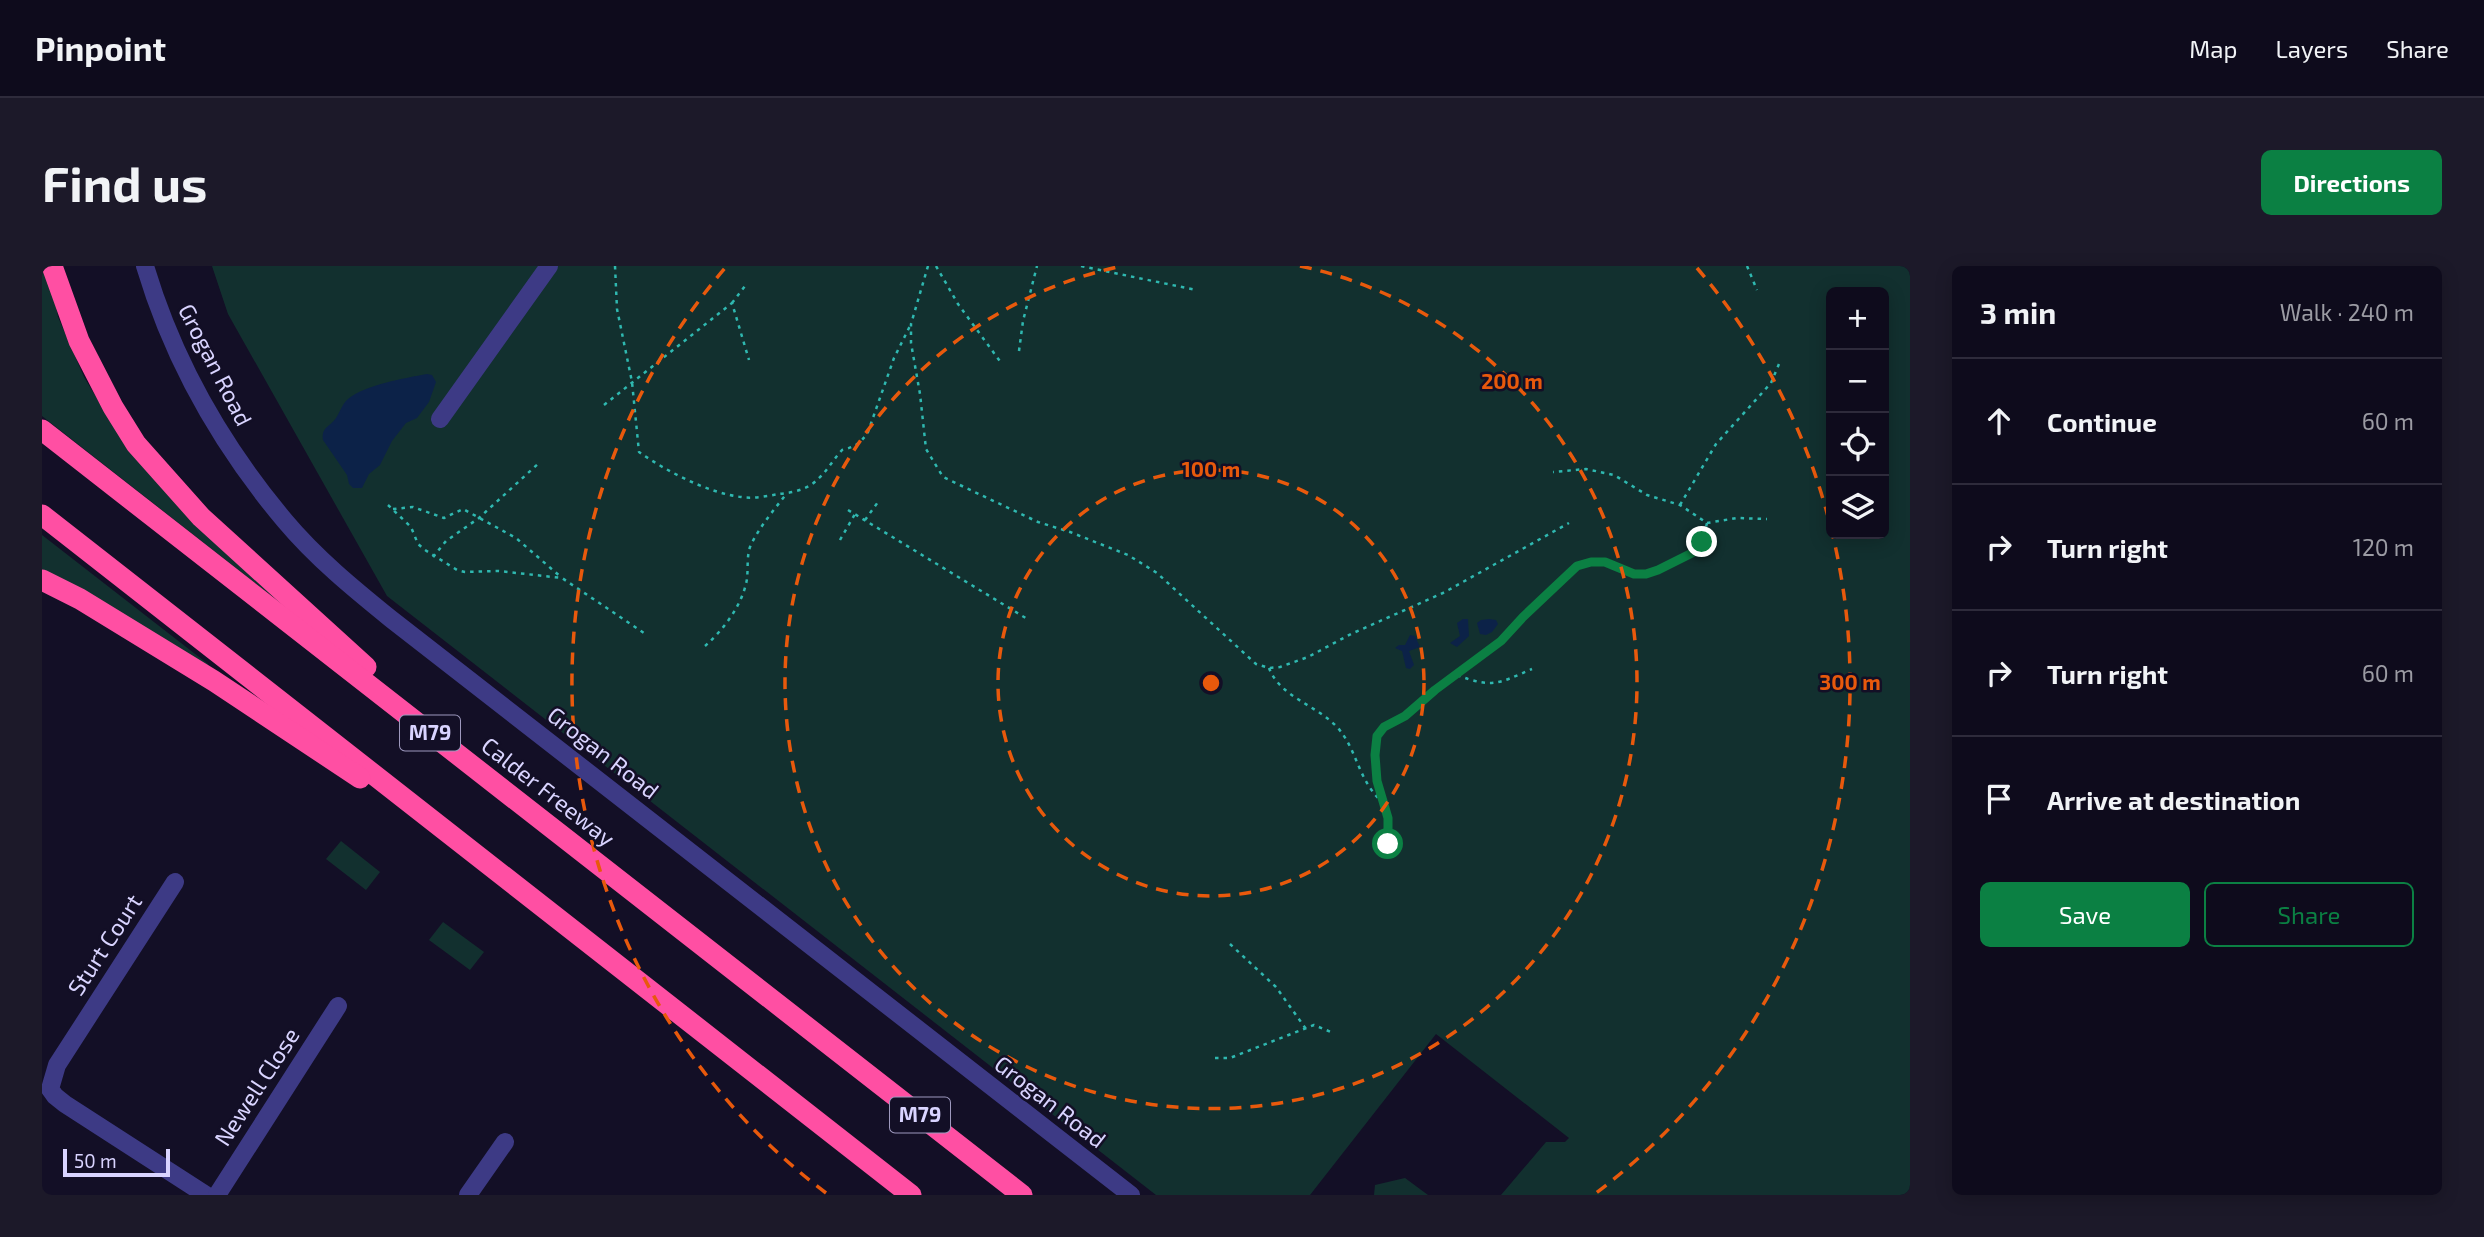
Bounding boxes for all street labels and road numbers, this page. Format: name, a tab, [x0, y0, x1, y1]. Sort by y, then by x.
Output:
street label: Grogan Road	[173, 299, 259, 430]
street label: Grogan Road	[542, 700, 665, 804]
road number: M79	[400, 715, 460, 750]
street label: Calder Freeway	[476, 731, 621, 852]
street label: Sturt Court	[61, 888, 147, 1000]
street label: Newell Close	[208, 1022, 305, 1151]
street label: Grogan Road	[989, 1049, 1112, 1153]
road number: M79	[890, 1098, 950, 1132]

